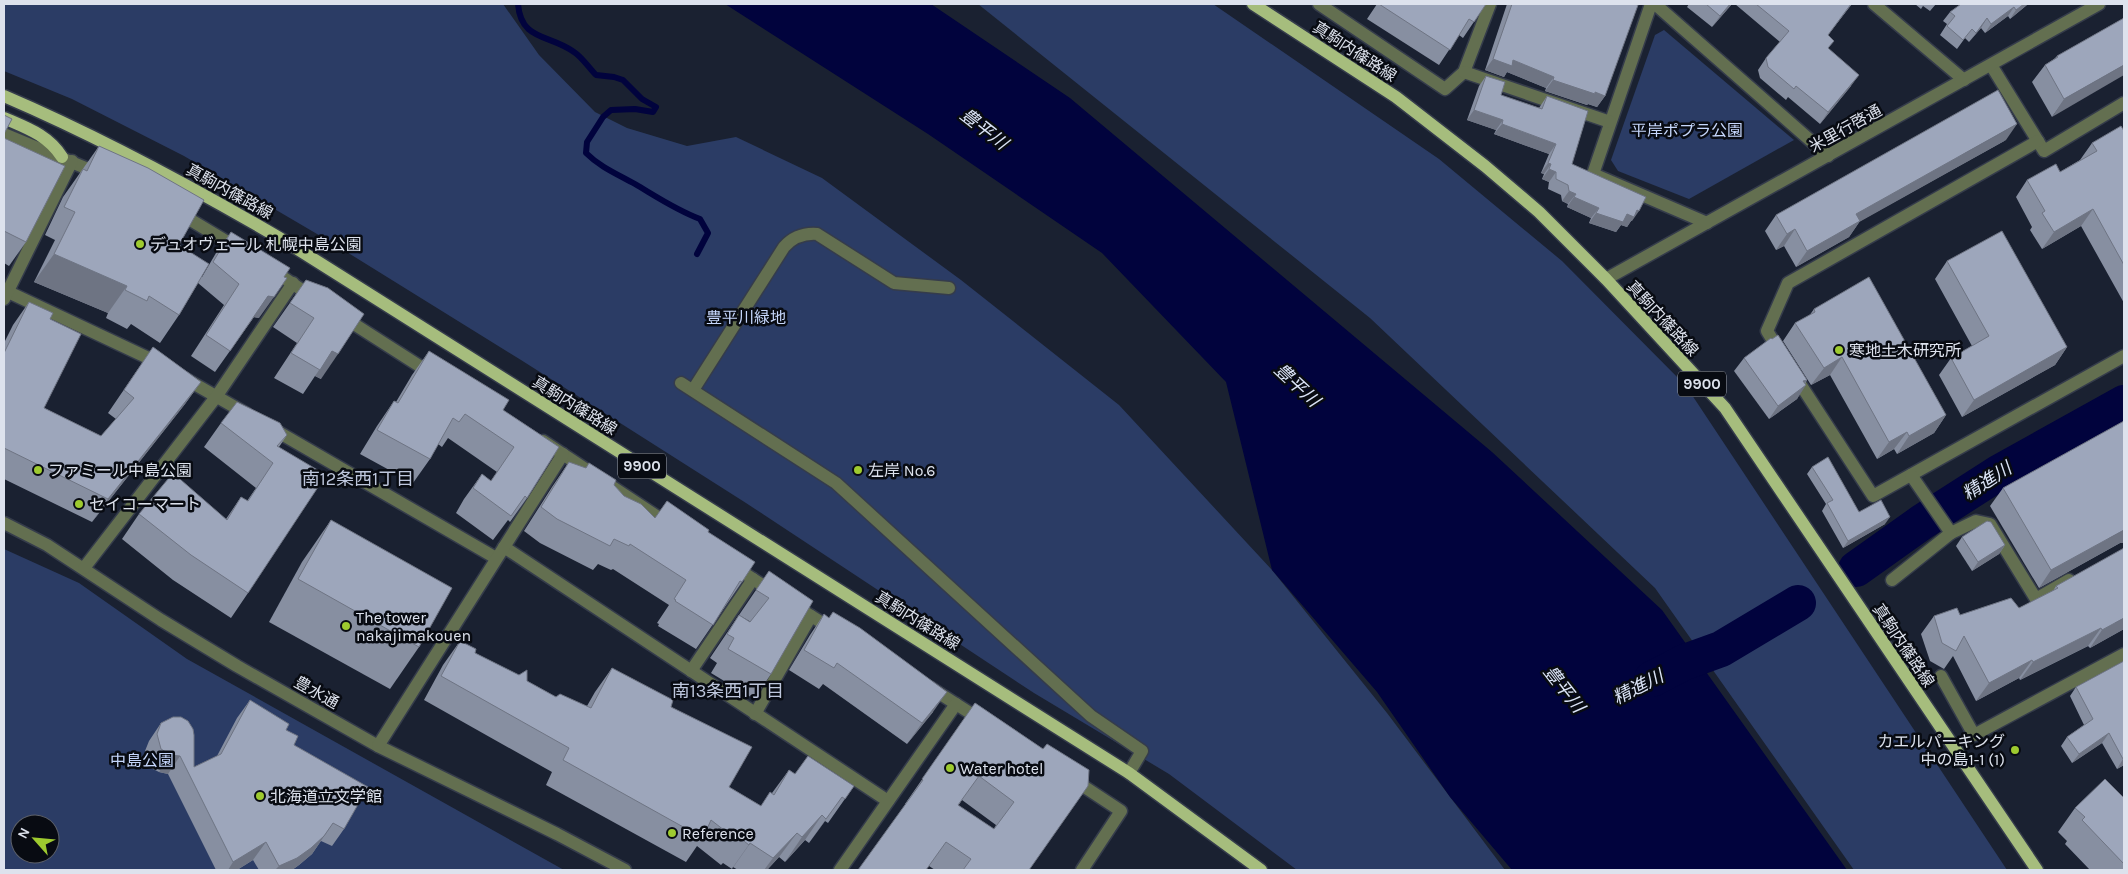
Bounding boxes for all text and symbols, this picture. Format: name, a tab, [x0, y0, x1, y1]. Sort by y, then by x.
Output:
street label: 真駒内篠路線	[1309, 17, 1400, 86]
street label: 米里行啓通	[1806, 101, 1885, 156]
water label: 豊平川	[956, 104, 1014, 156]
park label: 平岸ポプラ公園	[1631, 121, 1743, 140]
street label: 真駒内篠路線	[183, 160, 276, 223]
place label: デュオヴェール 札幌中島公園	[150, 235, 362, 254]
marker: デュオヴェール 札幌中島公園	[134, 238, 146, 250]
street label: 真駒内篠路線	[1623, 277, 1702, 360]
park label: 豊平川緑地	[706, 308, 786, 327]
place label: 寒地土木研究所	[1849, 341, 1961, 360]
marker: 寒地土木研究所	[1833, 344, 1845, 356]
water label: 豊平川	[1270, 359, 1326, 413]
street label: 真駒内篠路線	[529, 372, 620, 439]
road number: 9900	[1678, 372, 1726, 396]
road number: 9900	[618, 454, 666, 478]
water label: 精進川	[1958, 456, 2017, 505]
place label: ファミール中島公園	[48, 461, 192, 480]
place label: 左岸 No.6	[868, 461, 936, 480]
marker: ファミール中島公園	[32, 464, 44, 476]
marker: 左岸 No.6	[852, 464, 864, 476]
district label: 南12条西1丁目	[302, 468, 414, 490]
place label: セイコーマート	[89, 495, 201, 514]
marker: セイコーマート	[73, 498, 85, 510]
street label: 真駒内篠路線	[872, 587, 963, 654]
street label: 真駒内篠路線	[1869, 600, 1938, 690]
place label: The tower nakajimakouen	[356, 608, 471, 645]
marker: The tower nakajimakouen	[340, 620, 352, 632]
water label: 豊平川	[1539, 661, 1591, 719]
water label: 精進川	[1609, 664, 1669, 709]
street label: 豊水通	[291, 672, 342, 712]
district label: 南13条西1丁目	[672, 680, 784, 702]
place label: カエルパーキング 中の島1-1 (1)	[1877, 732, 2005, 769]
marker: カエルパーキング 中の島1-1 (1)	[2009, 744, 2021, 756]
park label: 中島公園	[110, 751, 174, 770]
place label: Water hotel	[960, 759, 1044, 778]
marker: Water hotel	[944, 762, 956, 774]
place label: 北海道立文学館	[270, 787, 382, 806]
marker: 北海道立文学館	[254, 790, 266, 802]
north arrow	[10, 814, 60, 864]
place label: Reference	[682, 824, 754, 843]
text: N	[14, 825, 34, 842]
marker: Reference	[666, 827, 678, 839]

